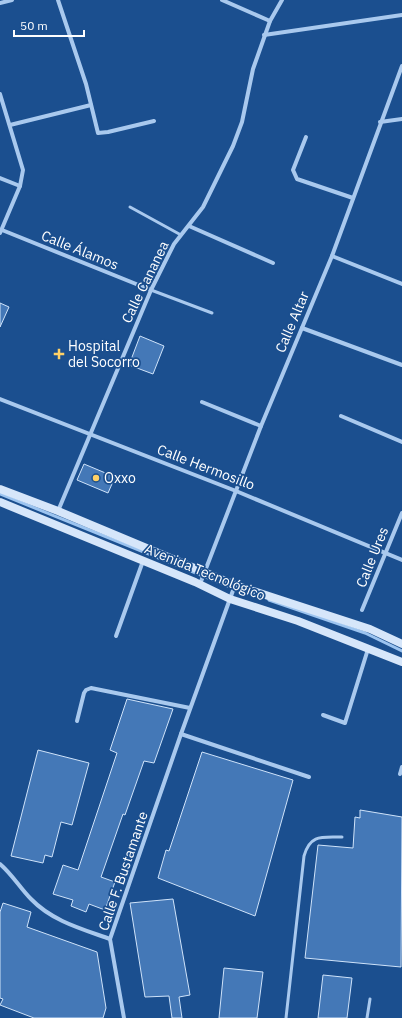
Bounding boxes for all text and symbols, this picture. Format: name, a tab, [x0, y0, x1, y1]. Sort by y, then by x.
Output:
scale bar	[14, 12, 84, 38]
text: 50 m	[20, 18, 48, 33]
street label: Calle Álamos	[39, 225, 122, 274]
street label: Calle Cananea	[117, 237, 173, 326]
street label: Calle Altar	[271, 289, 313, 355]
place label: Hospital del Socorro	[68, 337, 140, 371]
marker: Hospital del Socorro	[53, 348, 65, 360]
street label: Calle Hermosillo	[155, 440, 258, 494]
place label: Oxxo	[104, 469, 136, 487]
marker: Oxxo	[91, 473, 101, 483]
street label: Calle Ures	[352, 524, 392, 590]
street label: Avenida Tecnológico	[142, 540, 268, 604]
street label: Calle F. Bustamante	[94, 809, 152, 933]

